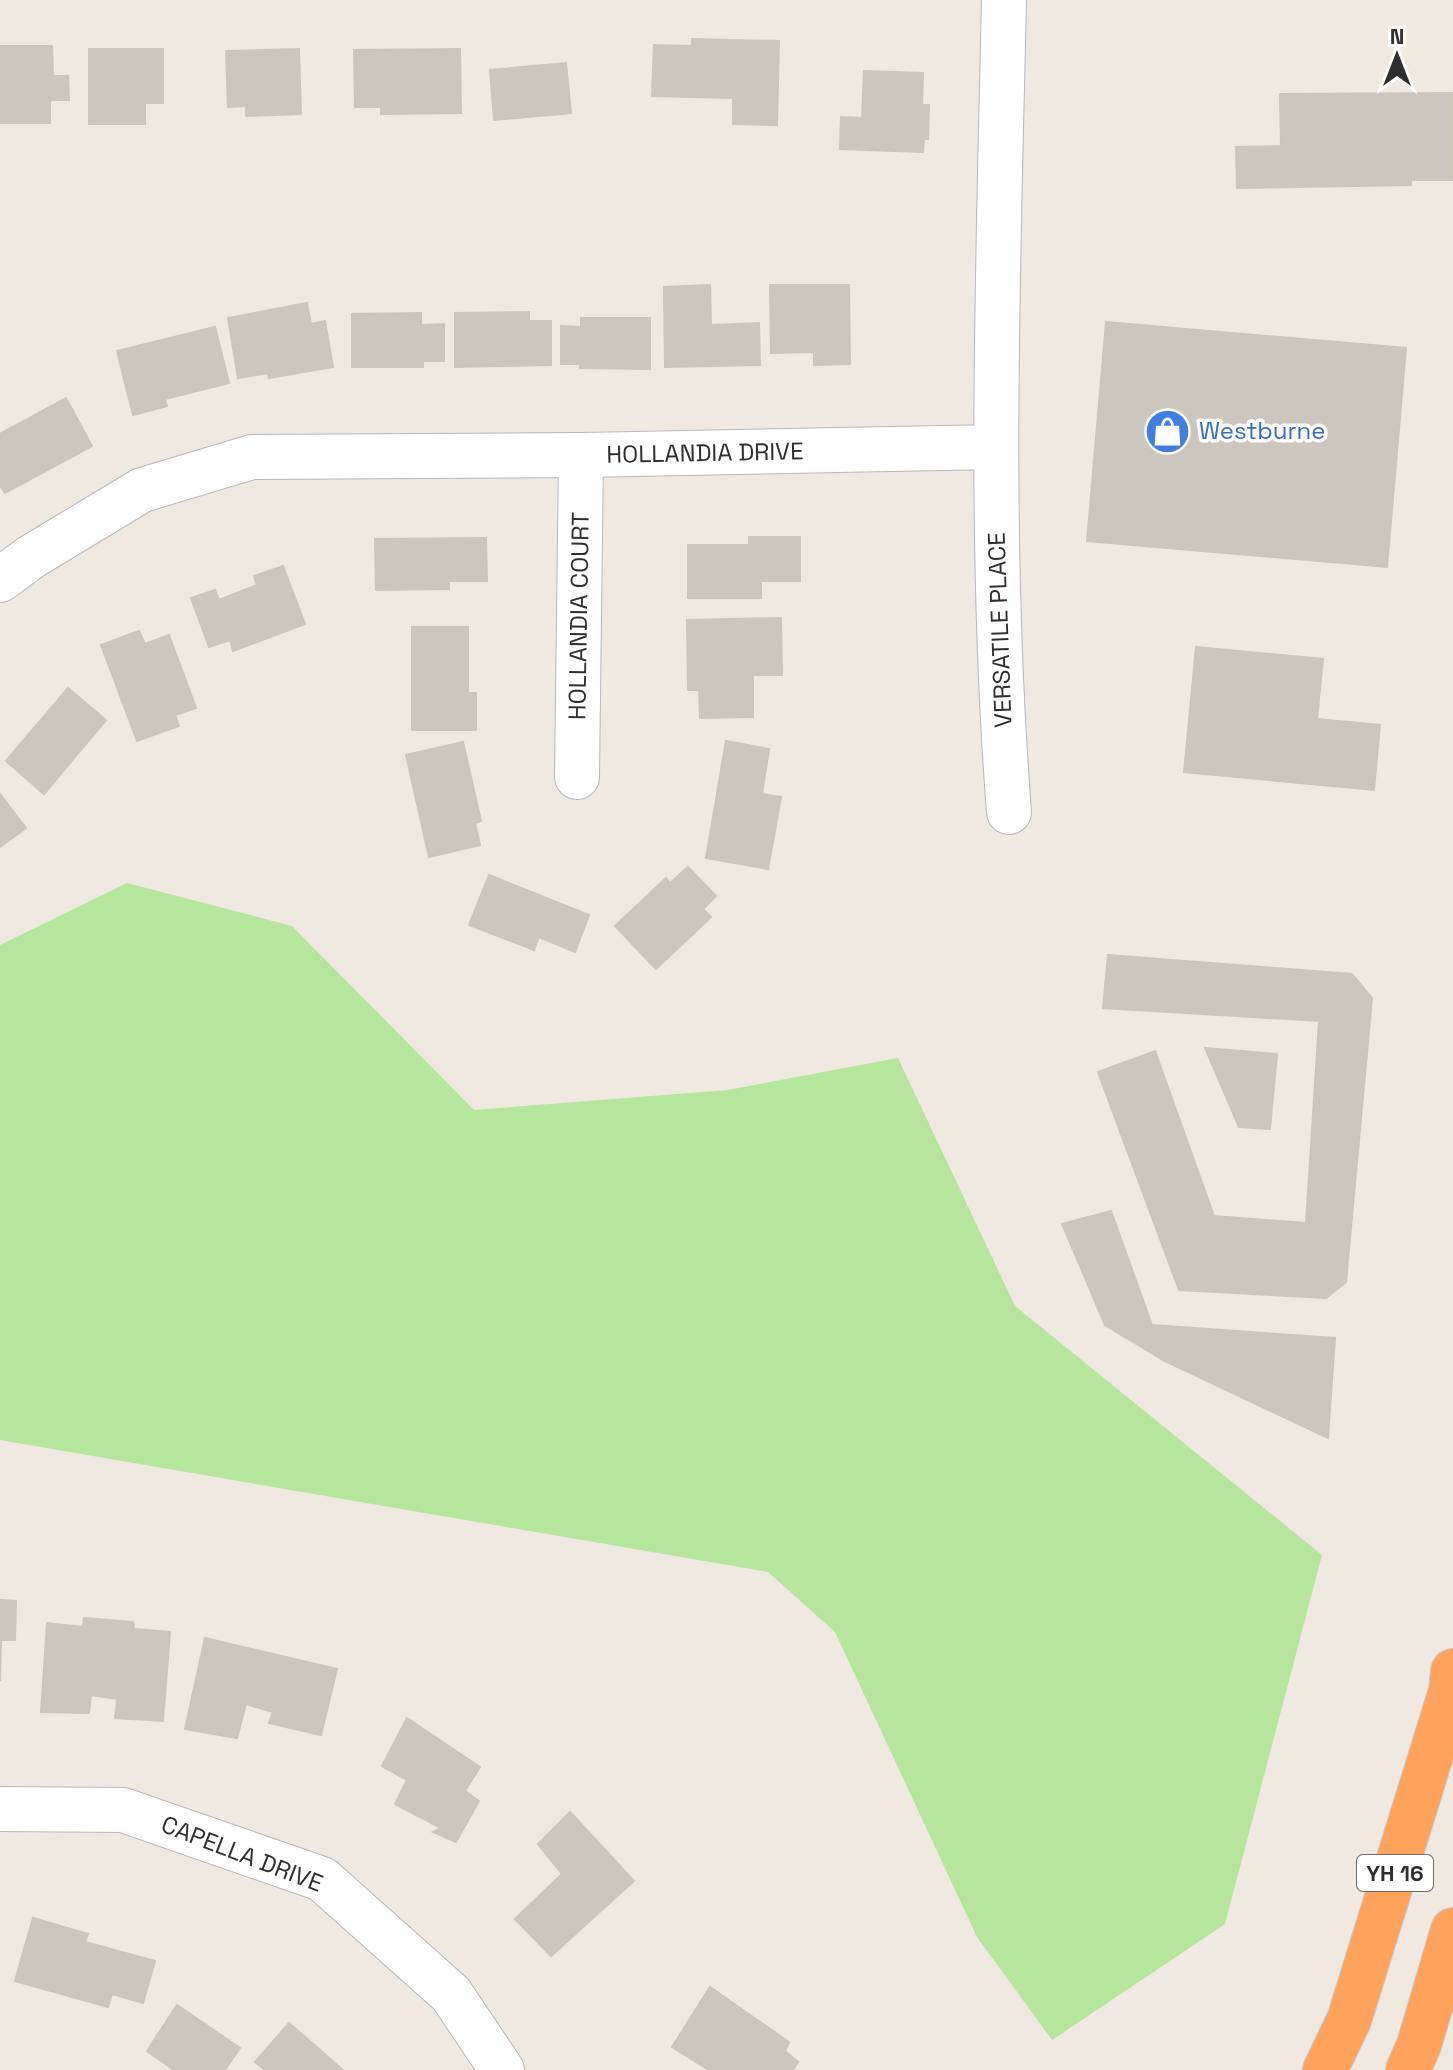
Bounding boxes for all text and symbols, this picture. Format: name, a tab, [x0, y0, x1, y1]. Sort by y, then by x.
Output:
north arrow	[1357, 16, 1437, 96]
text: N	[1390, 22, 1404, 50]
shop icon: Westburne	[1144, 407, 1192, 455]
place label: Westburne	[1199, 415, 1325, 446]
street label: HOLLANDIA DRIVE	[606, 435, 804, 470]
street label: HOLLANDIA COURT	[561, 512, 596, 720]
street label: VERSATILE PLACE	[981, 532, 1018, 728]
street label: CAPELLA DRIVE	[157, 1808, 327, 1899]
road number: YH 16	[1357, 1855, 1433, 1891]

